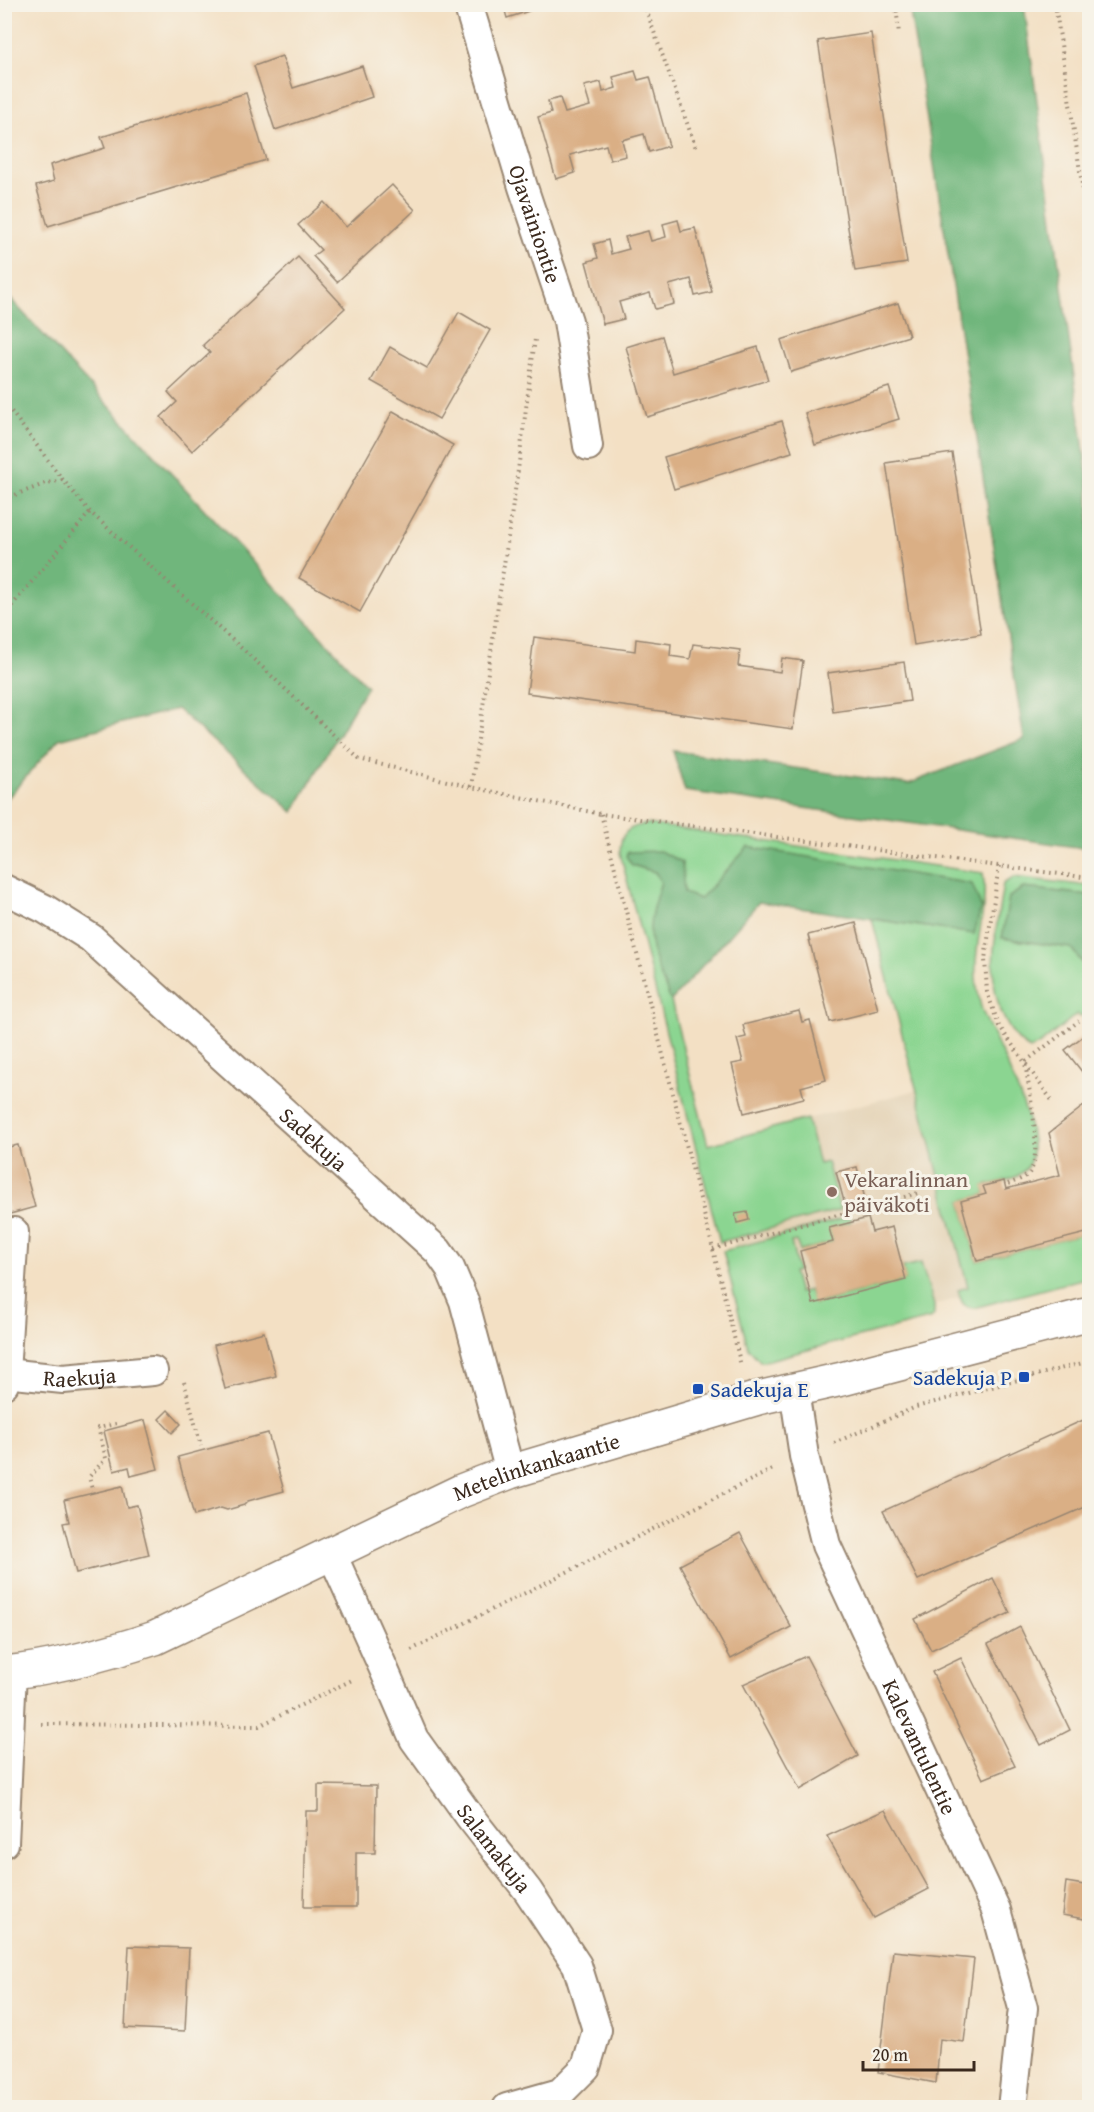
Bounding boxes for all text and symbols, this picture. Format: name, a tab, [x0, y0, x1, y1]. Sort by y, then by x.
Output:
street label: Ojavainiontie	[501, 161, 570, 287]
street label: Sadekuja	[272, 1099, 356, 1179]
place label: Vekaralinnan päiväkoti	[844, 1163, 969, 1220]
marker: Vekaralinnan päiväkoti	[825, 1185, 839, 1199]
street label: Raekuja	[42, 1358, 118, 1395]
place label: Sadekuja P	[913, 1361, 1012, 1393]
marker: Sadekuja P	[1017, 1370, 1031, 1384]
place label: Sadekuja E	[710, 1373, 809, 1405]
marker: Sadekuja E	[691, 1382, 705, 1396]
street label: Metelinkankaantie	[448, 1424, 623, 1509]
street label: Kalevantulentie	[875, 1674, 965, 1820]
street label: Salamakuja	[449, 1797, 540, 1900]
scale bar	[863, 2034, 974, 2072]
text: 20 m	[872, 2041, 908, 2068]

